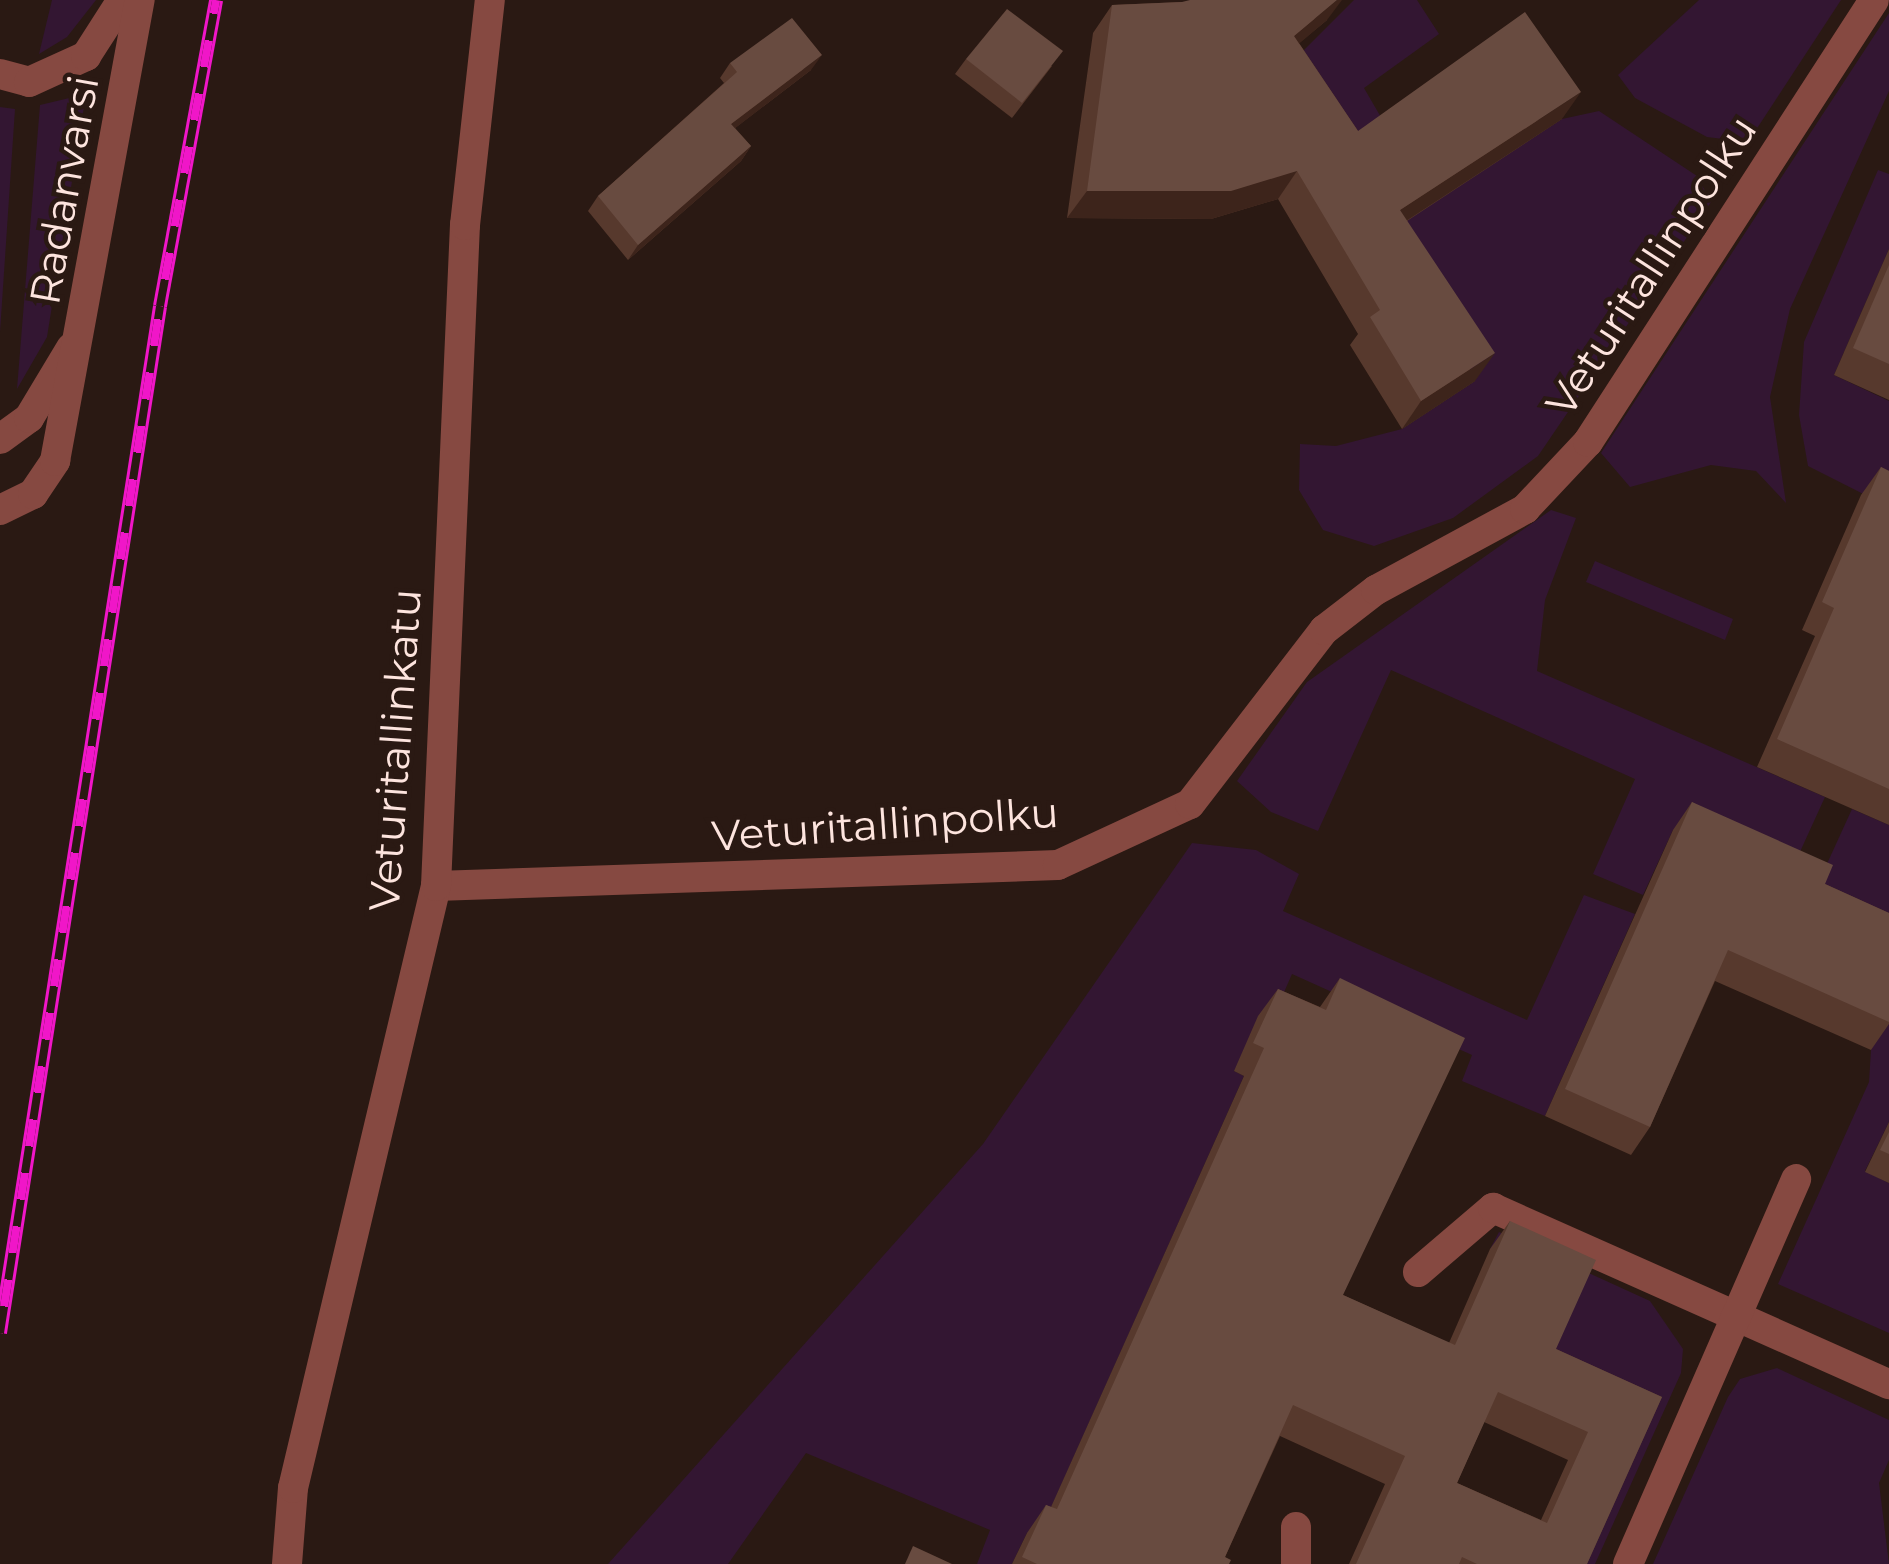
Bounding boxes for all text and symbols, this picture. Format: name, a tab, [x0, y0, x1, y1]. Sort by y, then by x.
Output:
street label: Radanvarsi	[19, 72, 109, 308]
street label: Veturitallinpolku	[1535, 107, 1767, 425]
street label: Veturitallinkatu	[359, 587, 431, 913]
street label: Veturitallinpolku	[710, 787, 1060, 861]

